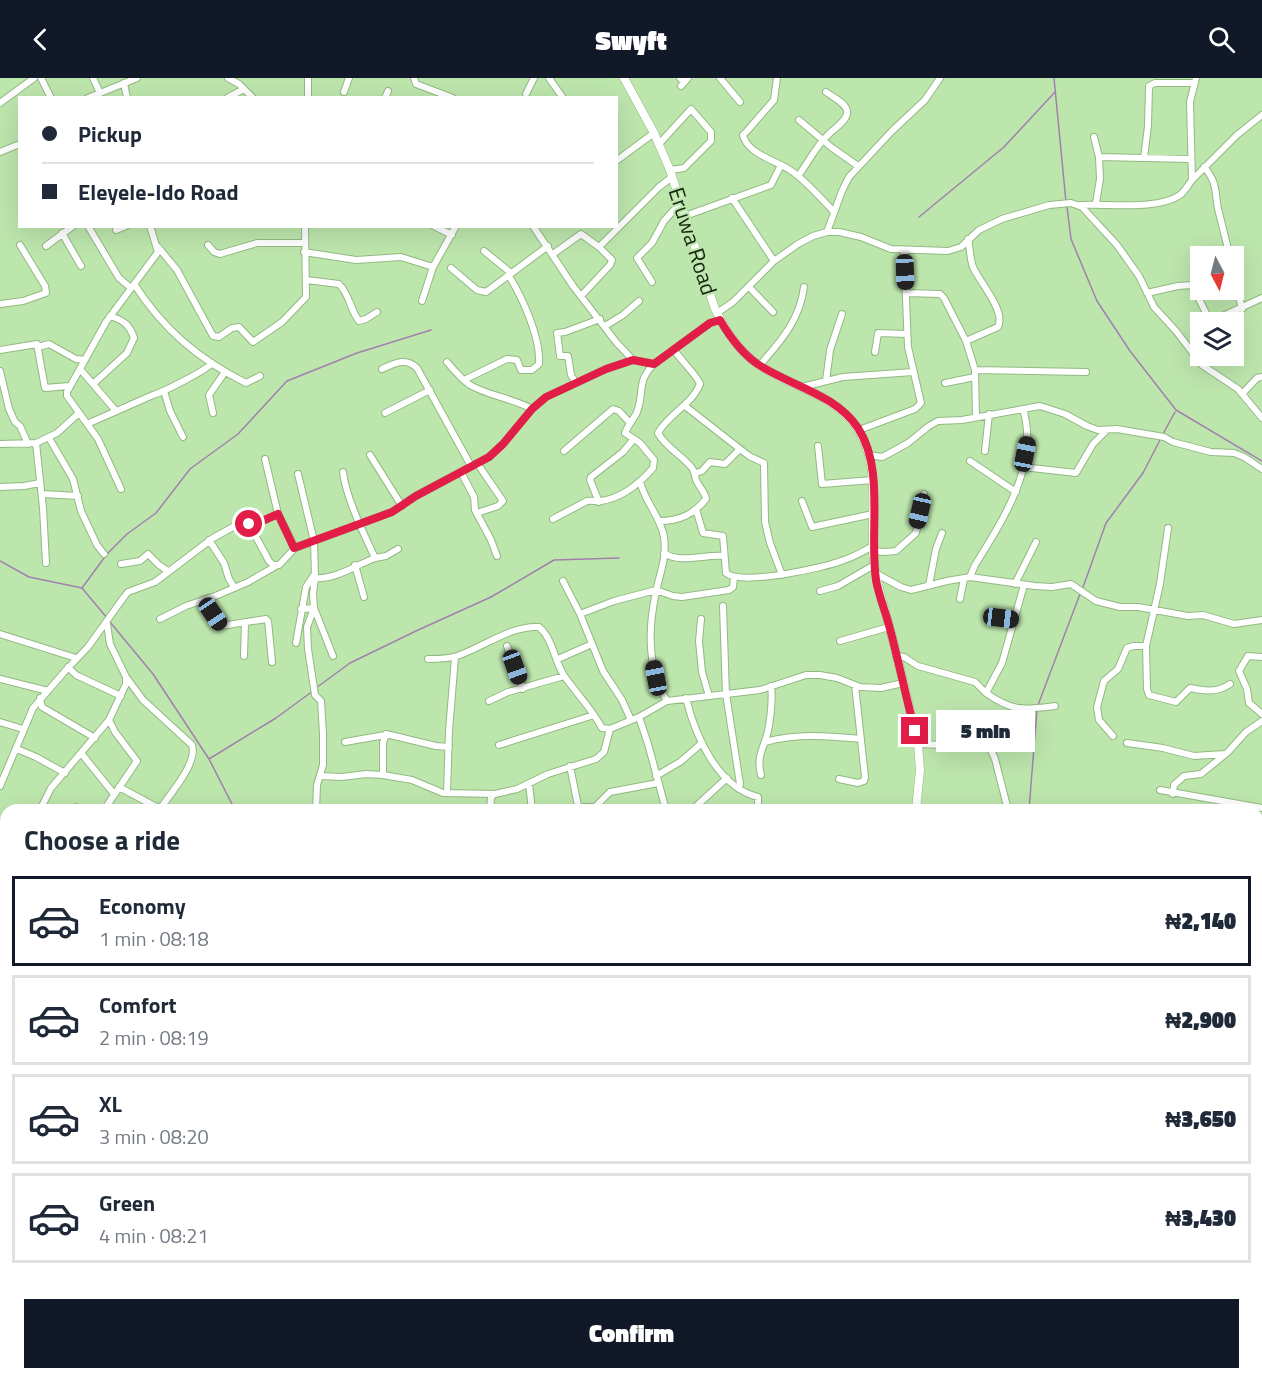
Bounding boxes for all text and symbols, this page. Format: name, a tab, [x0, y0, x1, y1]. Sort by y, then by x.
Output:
text: Swyft	[595, 19, 667, 60]
icon: back	[24, 23, 57, 56]
icon: search	[1205, 23, 1238, 56]
text: Pickup	[78, 117, 142, 151]
text: Eleyele-Ido Road	[78, 175, 239, 209]
street label: Eruwa Road	[660, 183, 726, 299]
north arrow	[1190, 246, 1244, 300]
map controls	[1190, 246, 1244, 366]
car	[895, 254, 915, 290]
button: layers	[1190, 312, 1244, 366]
car	[1013, 435, 1037, 473]
car	[907, 491, 933, 531]
route start	[235, 510, 262, 537]
car	[195, 594, 231, 634]
car	[982, 607, 1020, 629]
car	[500, 647, 530, 687]
car	[644, 659, 668, 697]
callout: 5 min	[936, 710, 1035, 752]
text: 5 min	[961, 715, 1010, 746]
route end	[901, 717, 928, 744]
text: Choose a ride	[24, 819, 180, 860]
text: Economy	[99, 889, 186, 923]
icon: car	[27, 894, 81, 948]
text: ₦2,140	[1165, 904, 1236, 938]
text: 1 min · 08:18	[99, 923, 209, 954]
text: Comfort	[99, 988, 177, 1022]
icon: car	[27, 993, 81, 1047]
text: ₦2,900	[1165, 1003, 1236, 1037]
text: 2 min · 08:19	[99, 1022, 209, 1053]
text: XL	[99, 1087, 122, 1121]
icon: car	[27, 1092, 81, 1146]
text: ₦3,650	[1165, 1102, 1236, 1136]
text: 3 min · 08:20	[99, 1121, 209, 1152]
text: Green	[99, 1186, 155, 1220]
icon: car	[27, 1191, 81, 1245]
text: ₦3,430	[1165, 1201, 1236, 1235]
text: 4 min · 08:21	[99, 1220, 209, 1251]
button: Confirm	[24, 1299, 1239, 1368]

